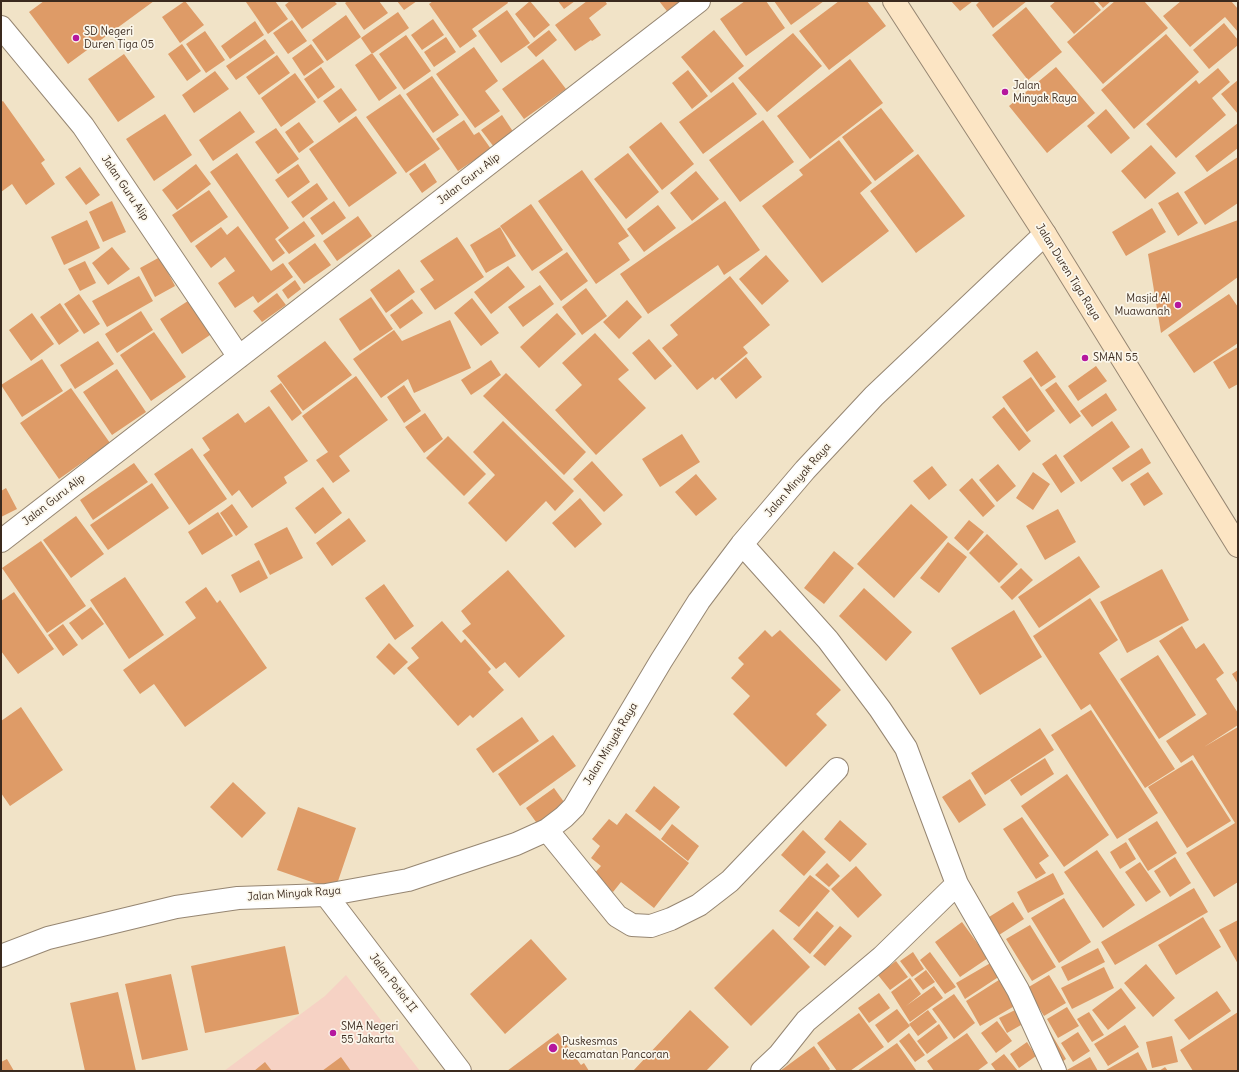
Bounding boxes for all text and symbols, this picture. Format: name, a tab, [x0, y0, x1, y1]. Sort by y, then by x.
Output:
place label: SD Negeri Duren Tiga 05	[84, 25, 154, 51]
marker: SD Negeri Duren Tiga 05	[71, 33, 81, 43]
place label: Jalan Minyak Raya	[1013, 79, 1077, 105]
marker: Jalan Minyak Raya	[1000, 87, 1010, 97]
street label: Jalan Guru Alip	[435, 150, 503, 208]
street label: Jalan Guru Alip	[98, 153, 152, 223]
street label: Jalan Duren Tiga Raya	[1033, 221, 1103, 323]
place label: Masjid Al Muawanah	[1115, 292, 1170, 318]
marker: Masjid Al Muawanah	[1173, 300, 1183, 310]
place label: SMAN 55	[1093, 351, 1138, 365]
marker: SMAN 55	[1080, 353, 1090, 363]
street label: Jalan Minyak Raya	[762, 440, 834, 520]
street label: Jalan Guru Alip	[20, 471, 88, 529]
street label: Jalan Minyak Raya	[581, 700, 641, 788]
street label: Jalan Minyak Raya	[247, 884, 341, 904]
street label: Jalan Potlot II	[367, 951, 419, 1015]
place label: SMA Negeri 55 Jakarta	[341, 1020, 398, 1046]
marker: SMA Negeri 55 Jakarta	[328, 1028, 338, 1038]
place label: Puskesmas Kecamatan Pancoran	[562, 1035, 669, 1061]
marker: Puskesmas Kecamatan Pancoran	[547, 1042, 559, 1054]

